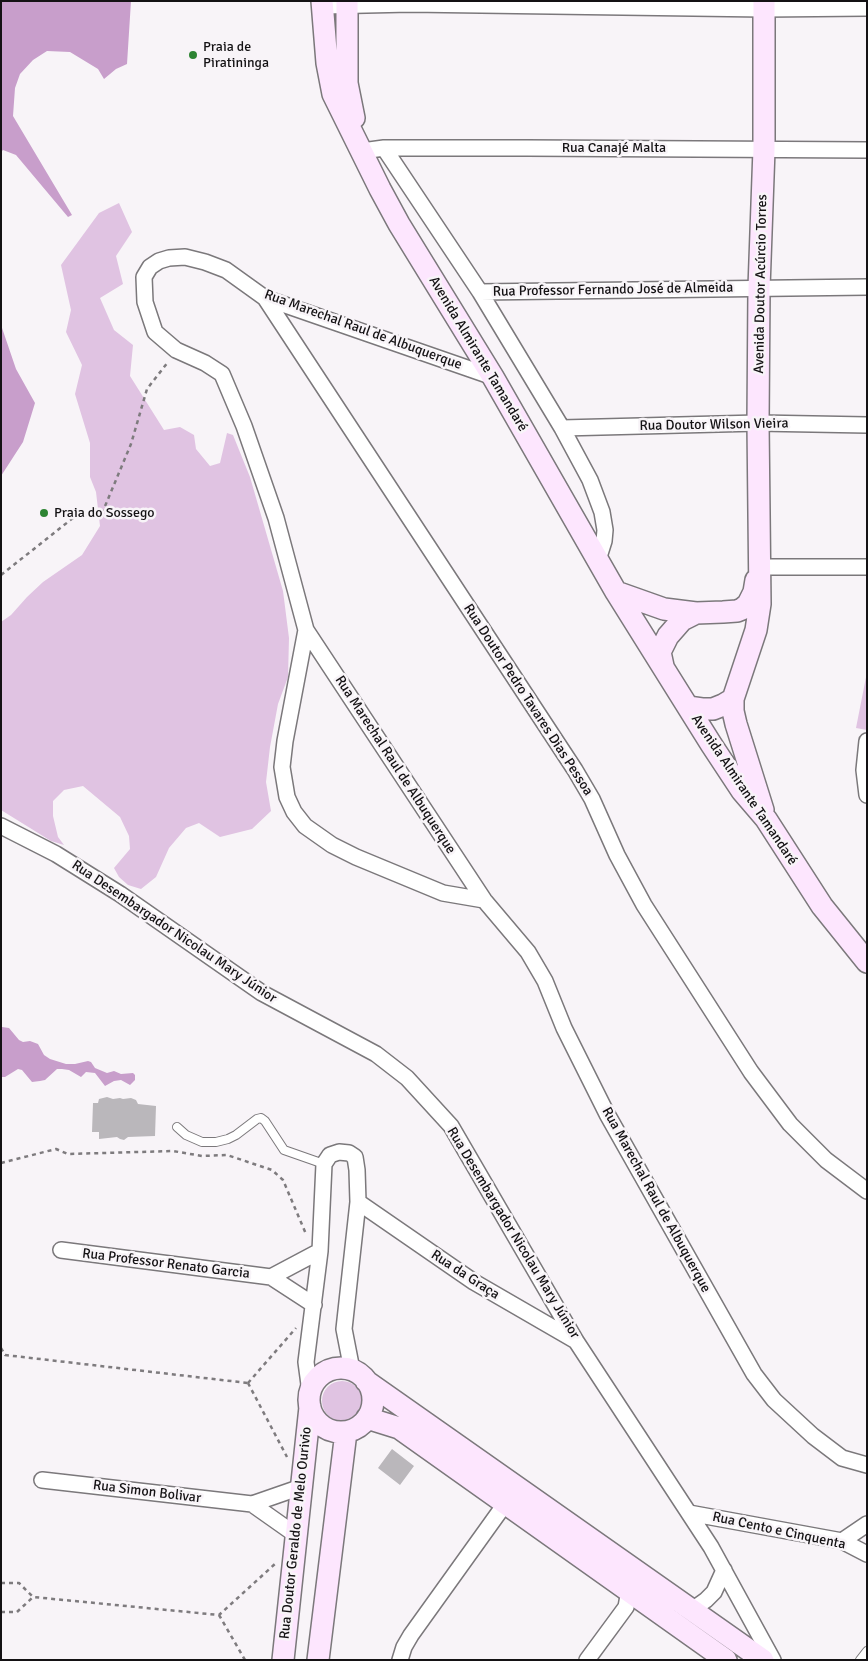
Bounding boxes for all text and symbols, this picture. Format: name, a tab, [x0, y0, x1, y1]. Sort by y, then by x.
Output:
place label: Praia de Piratininga	[203, 39, 269, 72]
marker: Praia de Piratininga	[187, 49, 199, 61]
street label: Rua Canajé Malta	[562, 140, 666, 156]
street label: Avenida Doutor Acúrcio Torres	[751, 194, 771, 374]
street label: Avenida Almirante Tamandaré	[425, 273, 531, 435]
street label: Rua Professor Fernando José de Almeida	[493, 280, 733, 300]
street label: Rua Marechal Raul de Albuquerque	[262, 286, 464, 374]
street label: Rua Doutor Wilson Vieira	[639, 415, 789, 435]
place label: Praia do Sossego	[54, 505, 155, 521]
marker: Praia do Sossego	[38, 507, 50, 519]
street label: Rua Doutor Pedro Tavares Dias Pessoa	[460, 601, 596, 799]
street label: Rua Marechal Raul de Albuquerque	[331, 673, 459, 857]
street label: Avenida Almirante Tamandaré	[687, 712, 801, 868]
street label: Rua Desembargador Nicolau Mary Júnior	[68, 857, 280, 1007]
street label: Rua Marechal Raul de Albuquerque	[598, 1104, 714, 1296]
street label: Rua Desembargador Nicolau Mary Júnior	[443, 1124, 583, 1342]
street label: Rua Professor Renato Garcia	[81, 1245, 251, 1283]
street label: Rua da Graça	[428, 1247, 502, 1303]
street label: Rua Doutor Geraldo de Melo Ourivio	[276, 1426, 316, 1640]
street label: Rua Simon Bolivar	[92, 1477, 202, 1507]
street label: Rua Cento e Cinquenta	[711, 1509, 847, 1553]

